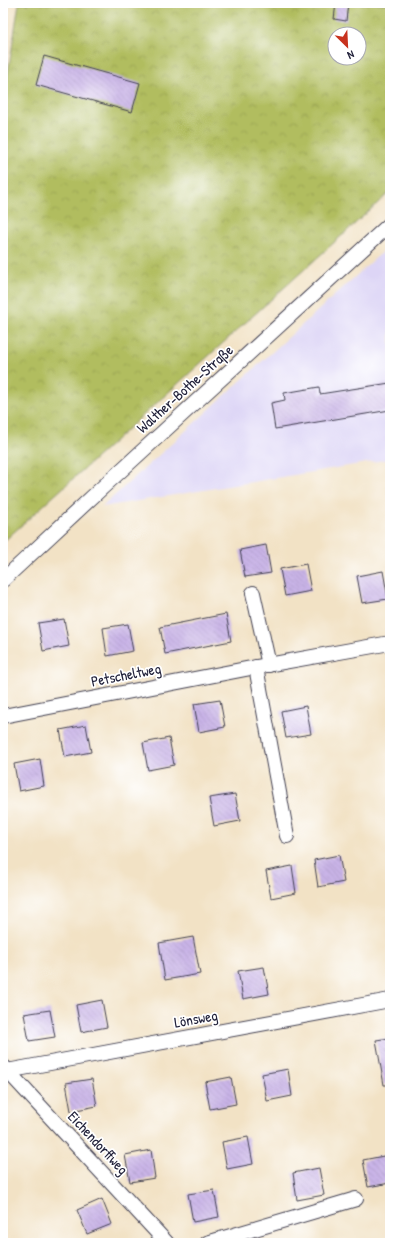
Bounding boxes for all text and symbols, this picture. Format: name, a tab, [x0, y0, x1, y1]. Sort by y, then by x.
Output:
north arrow	[327, 26, 367, 66]
text: N	[345, 48, 357, 63]
street label: Walther-Bothe-Straße	[132, 340, 237, 438]
street label: Petscheltweg	[89, 657, 163, 692]
street label: Lönsweg	[173, 1004, 220, 1033]
street label: Eichendorffweg	[63, 1106, 134, 1179]

